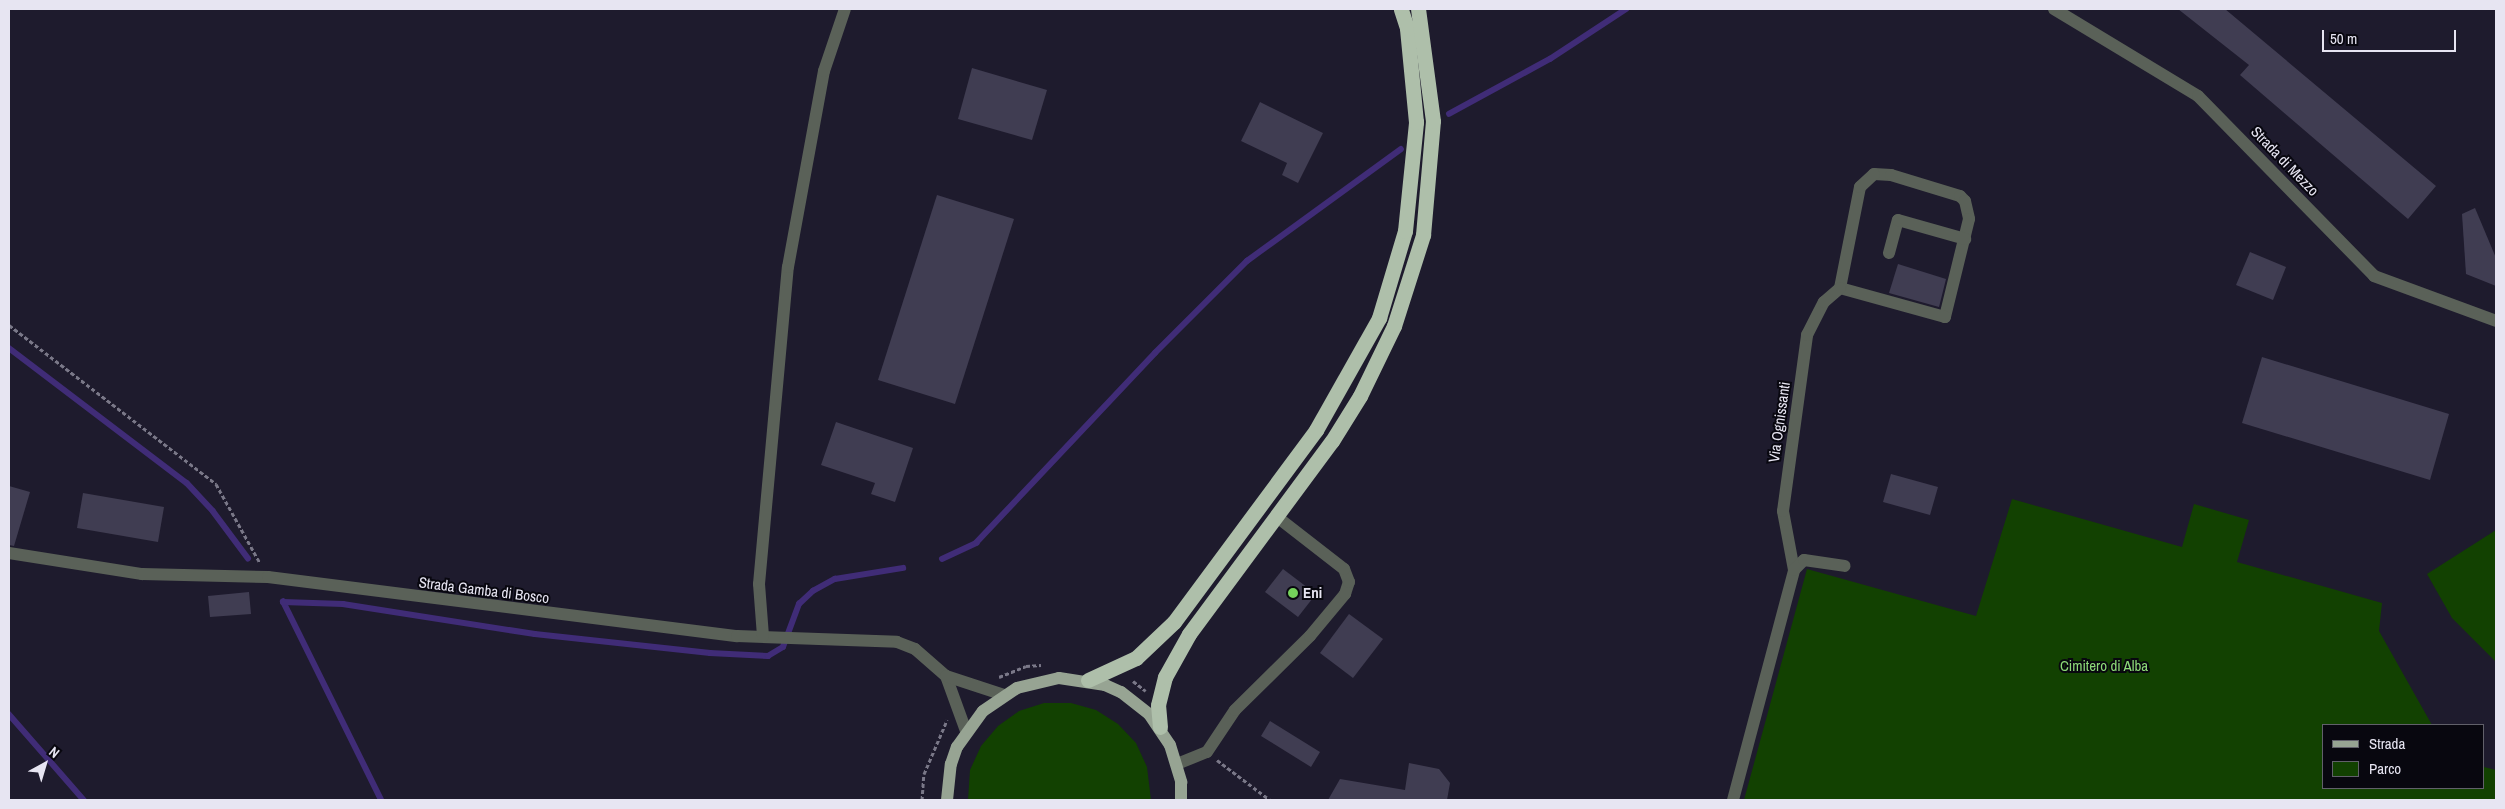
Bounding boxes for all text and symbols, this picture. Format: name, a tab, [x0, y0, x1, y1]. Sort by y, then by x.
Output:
scale bar	[2325, 20, 2459, 52]
text: 50 m	[2330, 28, 2357, 49]
street label: Strada di Mezzo	[2247, 123, 2323, 199]
street label: Via Ognissanti	[1764, 381, 1794, 463]
street label: Strada Gamba di Bosco	[418, 573, 550, 607]
place label: Eni	[1303, 584, 1322, 602]
marker: Eni	[1287, 587, 1299, 599]
park label: Cimitero di Alba	[2060, 657, 2148, 675]
legend	[2322, 724, 2485, 789]
text: Strada	[2369, 733, 2405, 754]
north arrow	[20, 739, 70, 789]
text: N	[46, 743, 63, 762]
text: Parco	[2369, 758, 2401, 779]

